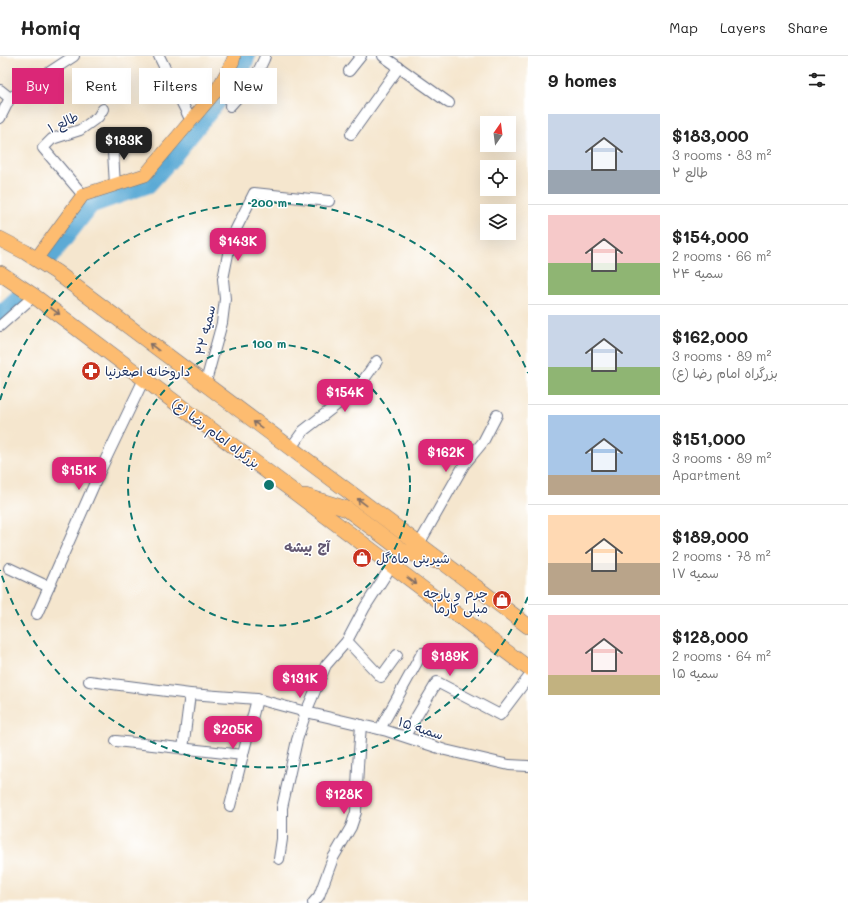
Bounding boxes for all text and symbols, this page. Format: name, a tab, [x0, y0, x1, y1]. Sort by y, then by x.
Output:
text: Homiq	[20, 15, 81, 40]
text: Map	[669, 18, 698, 37]
text: Layers	[720, 18, 766, 37]
text: Share	[788, 18, 828, 37]
chip: Buy	[12, 68, 64, 104]
chip: Rent	[72, 68, 131, 104]
chip: Filters	[139, 68, 212, 104]
chip: New	[220, 68, 277, 104]
text: 9 homes	[548, 69, 617, 91]
icon: filters	[806, 69, 828, 91]
street label: طالع ۱	[45, 107, 82, 139]
north arrow	[480, 116, 516, 152]
map controls	[480, 116, 516, 240]
text: $183,000	[672, 124, 749, 146]
pin: $183K	[96, 127, 152, 161]
icon: home	[580, 130, 628, 178]
text: $183K	[105, 131, 143, 148]
text: 3 rooms · 83 m²	[672, 146, 771, 163]
button: locate	[480, 160, 516, 196]
text: طالع ۲	[672, 163, 708, 180]
text: 200 m	[251, 194, 287, 210]
button: layers	[480, 204, 516, 240]
text: $154,000	[672, 225, 749, 247]
pin: $143K	[210, 228, 266, 262]
icon: home	[580, 231, 628, 279]
text: $143K	[219, 232, 257, 249]
text: 2 rooms · 66 m²	[672, 247, 771, 264]
text: سمیه ۲۴	[672, 264, 723, 281]
street label: سمیه ۲۲	[191, 303, 219, 357]
one-way arrow	[49, 307, 60, 316]
text: $162,000	[672, 325, 748, 347]
icon: home	[580, 331, 628, 379]
text: 100 m	[252, 335, 286, 351]
one-way arrow	[148, 342, 159, 351]
text: 3 rooms · 89 m²	[672, 347, 771, 364]
pharmacy icon: داروخانه اصغرنیا	[80, 360, 102, 382]
place label: داروخانه اصغرنیا	[105, 362, 190, 381]
text: بزرگراه امام رضا (ع)	[672, 364, 778, 381]
pin: $154K	[317, 379, 373, 413]
text: $154K	[326, 383, 364, 400]
street label: بزرگراه امام رضا (ع)	[167, 394, 264, 474]
one-way arrow	[252, 420, 263, 429]
text: $151,000	[672, 427, 746, 449]
icon: home	[580, 431, 628, 479]
pin: $162K	[418, 439, 474, 473]
text: $162K	[427, 443, 465, 460]
text: 3 rooms · 89 m²	[672, 449, 771, 466]
pin: $151K	[51, 457, 107, 491]
text: $151K	[61, 461, 97, 478]
text: Apartment	[672, 466, 741, 483]
centre of rings	[262, 478, 276, 492]
one-way arrow	[357, 498, 368, 506]
text: $189,000	[672, 525, 749, 547]
icon: home	[580, 531, 628, 579]
district label: آج بیشه	[284, 537, 331, 556]
shop icon: شیرینی ماه‌گل	[351, 547, 373, 569]
text: 2 rooms · 78 m²	[672, 547, 771, 564]
place label: شیرینی ماه‌گل	[376, 549, 450, 568]
text: سمیه ۱۷	[672, 564, 719, 581]
one-way arrow	[407, 577, 418, 585]
place label: چرم و پارچه مبلی کارما	[424, 584, 488, 618]
shop icon: چرم و پارچه مبلی کارما	[491, 589, 513, 611]
text: $128,000	[672, 625, 748, 647]
icon: home	[580, 631, 628, 679]
pin: $189K	[422, 643, 478, 677]
text: $189K	[431, 647, 469, 664]
text: 2 rooms · 64 m²	[672, 647, 771, 664]
text: سمیه ۱۵	[672, 664, 719, 681]
pin: $131K	[272, 665, 328, 699]
text: $131K	[282, 669, 318, 686]
street label: سمیه ۱۵	[396, 712, 446, 744]
pin: $205K	[205, 716, 261, 750]
text: $205K	[213, 720, 253, 737]
pin: $128K	[316, 781, 372, 815]
text: $128K	[325, 785, 363, 802]

